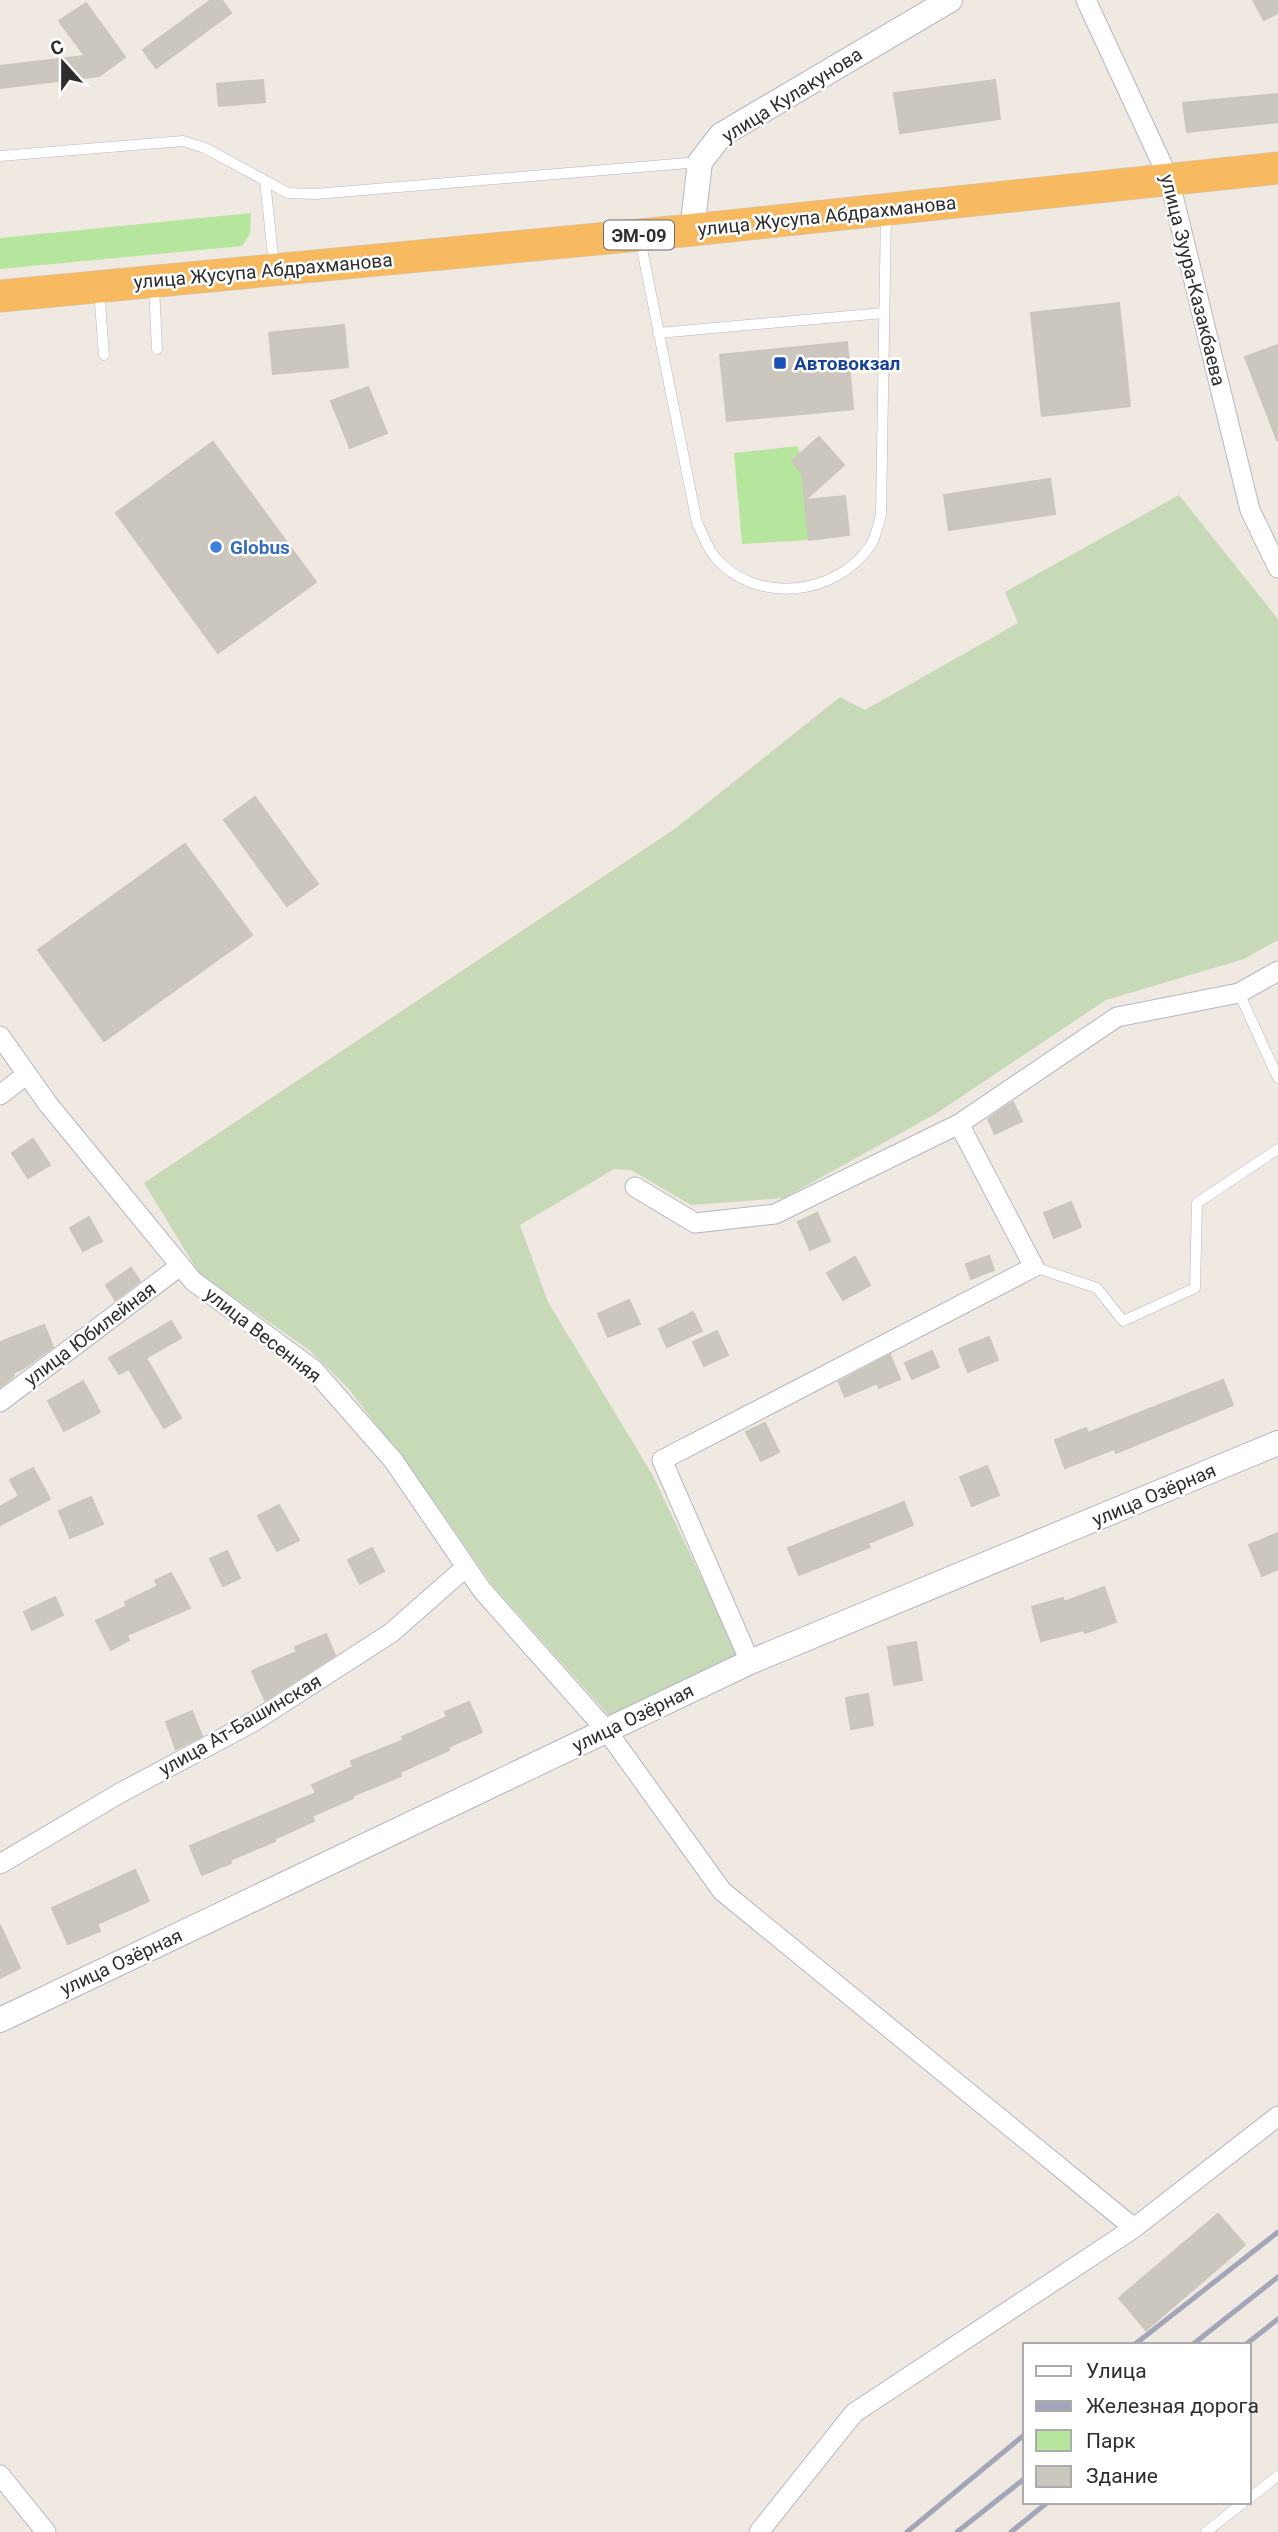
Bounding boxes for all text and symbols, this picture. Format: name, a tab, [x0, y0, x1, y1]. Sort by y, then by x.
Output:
north arrow	[28, 28, 98, 98]
text: С	[47, 35, 67, 61]
street label: улица Кулакунова	[718, 43, 866, 147]
street label: улица Зуура-Казакбаева	[1156, 172, 1230, 388]
street label: улица Жусупа Абдрахманова	[697, 191, 957, 241]
road number: ЭМ-09	[604, 220, 674, 249]
street label: улица Жусупа Абдрахманова	[133, 248, 393, 294]
place label: Автовокзал	[794, 352, 900, 375]
marker: Автовокзал	[772, 355, 788, 371]
place label: Globus	[230, 536, 290, 559]
marker: Globus	[208, 539, 224, 555]
street label: улица Юбилейная	[20, 1277, 160, 1391]
street label: улица Весенняя	[200, 1282, 326, 1388]
street label: улица Озёрная	[1089, 1459, 1219, 1531]
street label: улица Ат-Башинская	[155, 1669, 325, 1781]
street label: улица Озёрная	[569, 1679, 697, 1757]
street label: улица Озёрная	[56, 1924, 186, 2000]
legend	[1023, 2343, 1250, 2504]
text: Улица	[1086, 2359, 1147, 2383]
text: Железная дорога	[1086, 2394, 1259, 2418]
text: Парк	[1086, 2429, 1136, 2453]
text: Здание	[1086, 2464, 1158, 2488]

